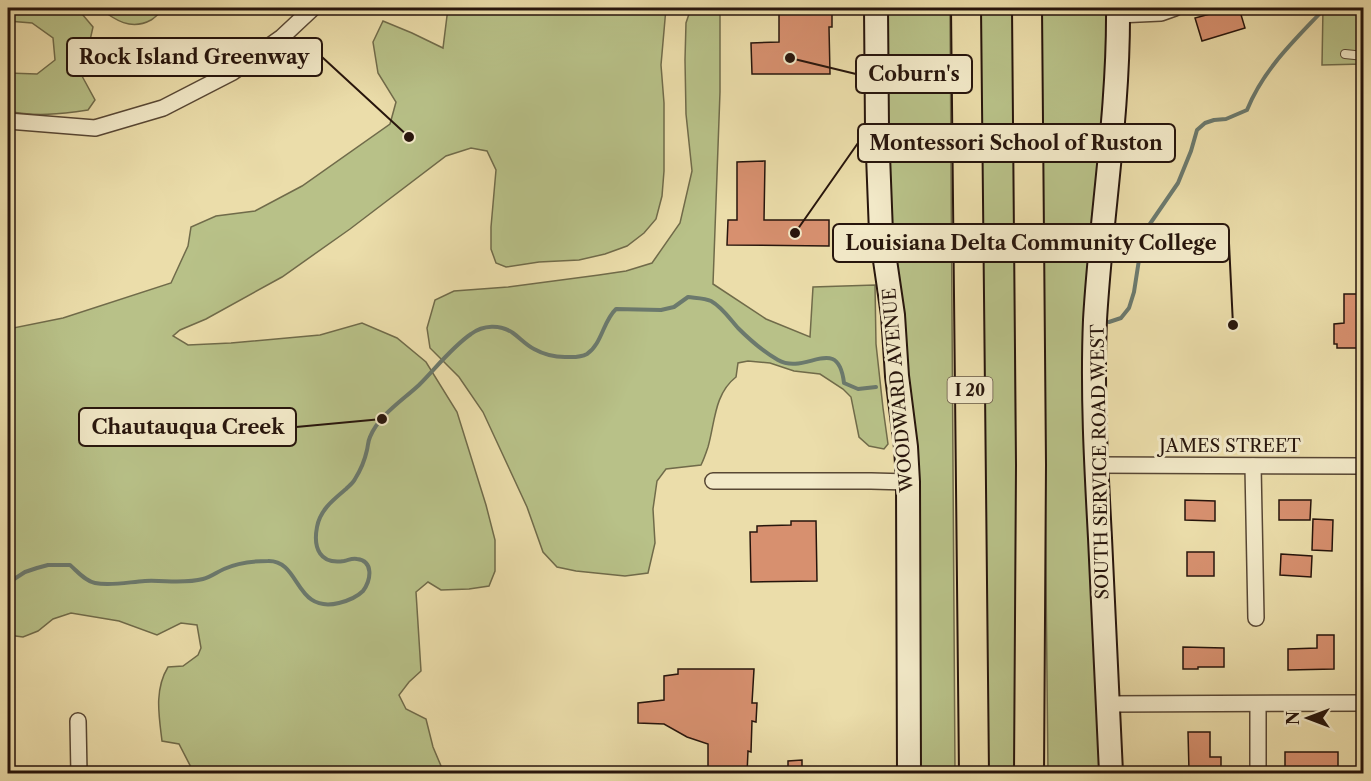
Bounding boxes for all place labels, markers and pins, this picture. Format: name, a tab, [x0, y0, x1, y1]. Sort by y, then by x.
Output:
callout: Rock Island Greenway	[67, 38, 322, 76]
callout: Coburn's	[856, 55, 972, 93]
callout: Montessori School of Ruston	[858, 124, 1175, 162]
callout: Louisiana Delta Community College	[833, 224, 1229, 262]
callout: Chautauqua Creek	[79, 408, 296, 446]

